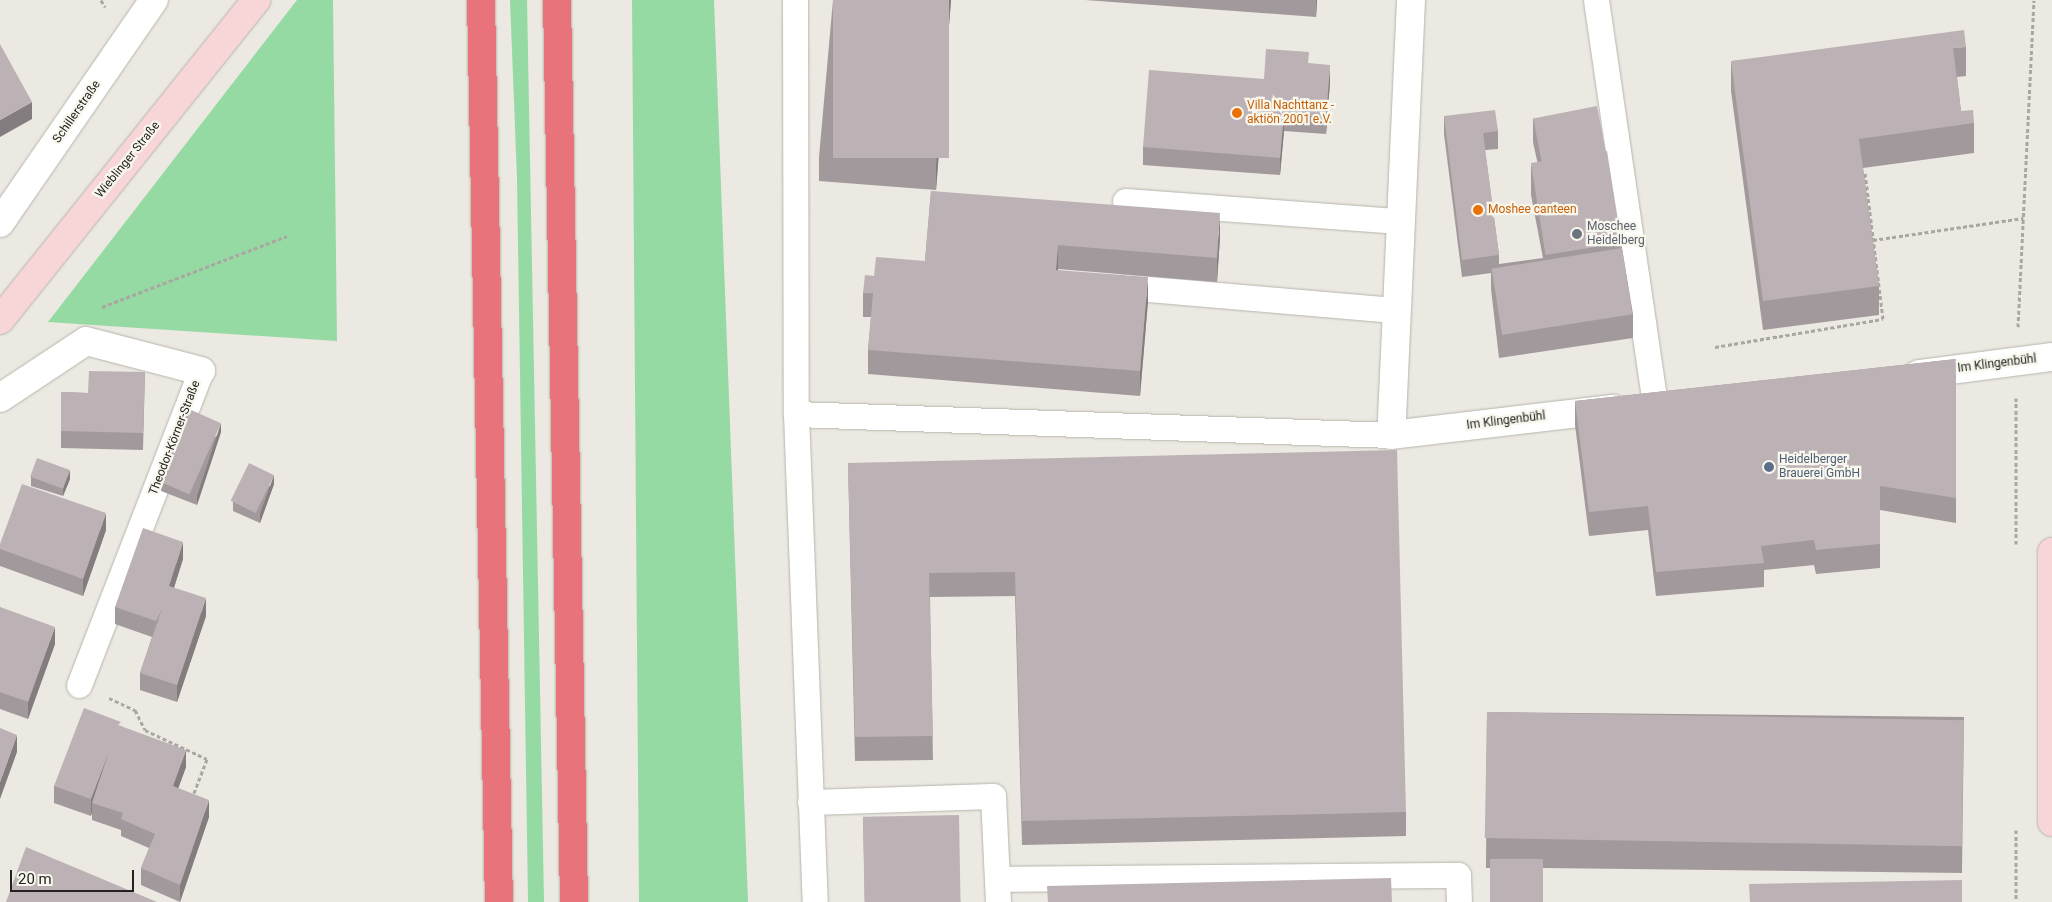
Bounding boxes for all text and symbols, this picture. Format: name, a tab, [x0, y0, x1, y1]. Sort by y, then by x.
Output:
street label: Schillerstraße	[50, 78, 104, 146]
place label: Villa Nachttanz - aktiön 2001 e.V.	[1247, 99, 1334, 127]
marker: Villa Nachttanz - aktiön 2001 e.V.	[1231, 107, 1243, 119]
street label: Wieblinger Straße	[93, 119, 163, 201]
place label: Moshee canteen	[1488, 203, 1577, 217]
marker: Moshee canteen	[1472, 204, 1484, 216]
place label: Moschee Heidelberg	[1587, 220, 1645, 248]
marker: Moschee Heidelberg	[1571, 228, 1583, 240]
street label: Im Klingenbühl	[1957, 352, 2037, 376]
street label: Theodor-Körner-Straße	[147, 379, 203, 497]
street label: Im Klingenbühl	[1466, 409, 1546, 433]
place label: Heidelberger Brauerei GmbH	[1779, 453, 1860, 481]
marker: Heidelberger Brauerei GmbH	[1763, 461, 1775, 473]
scale bar	[12, 860, 136, 892]
text: 20 m	[18, 870, 52, 888]

